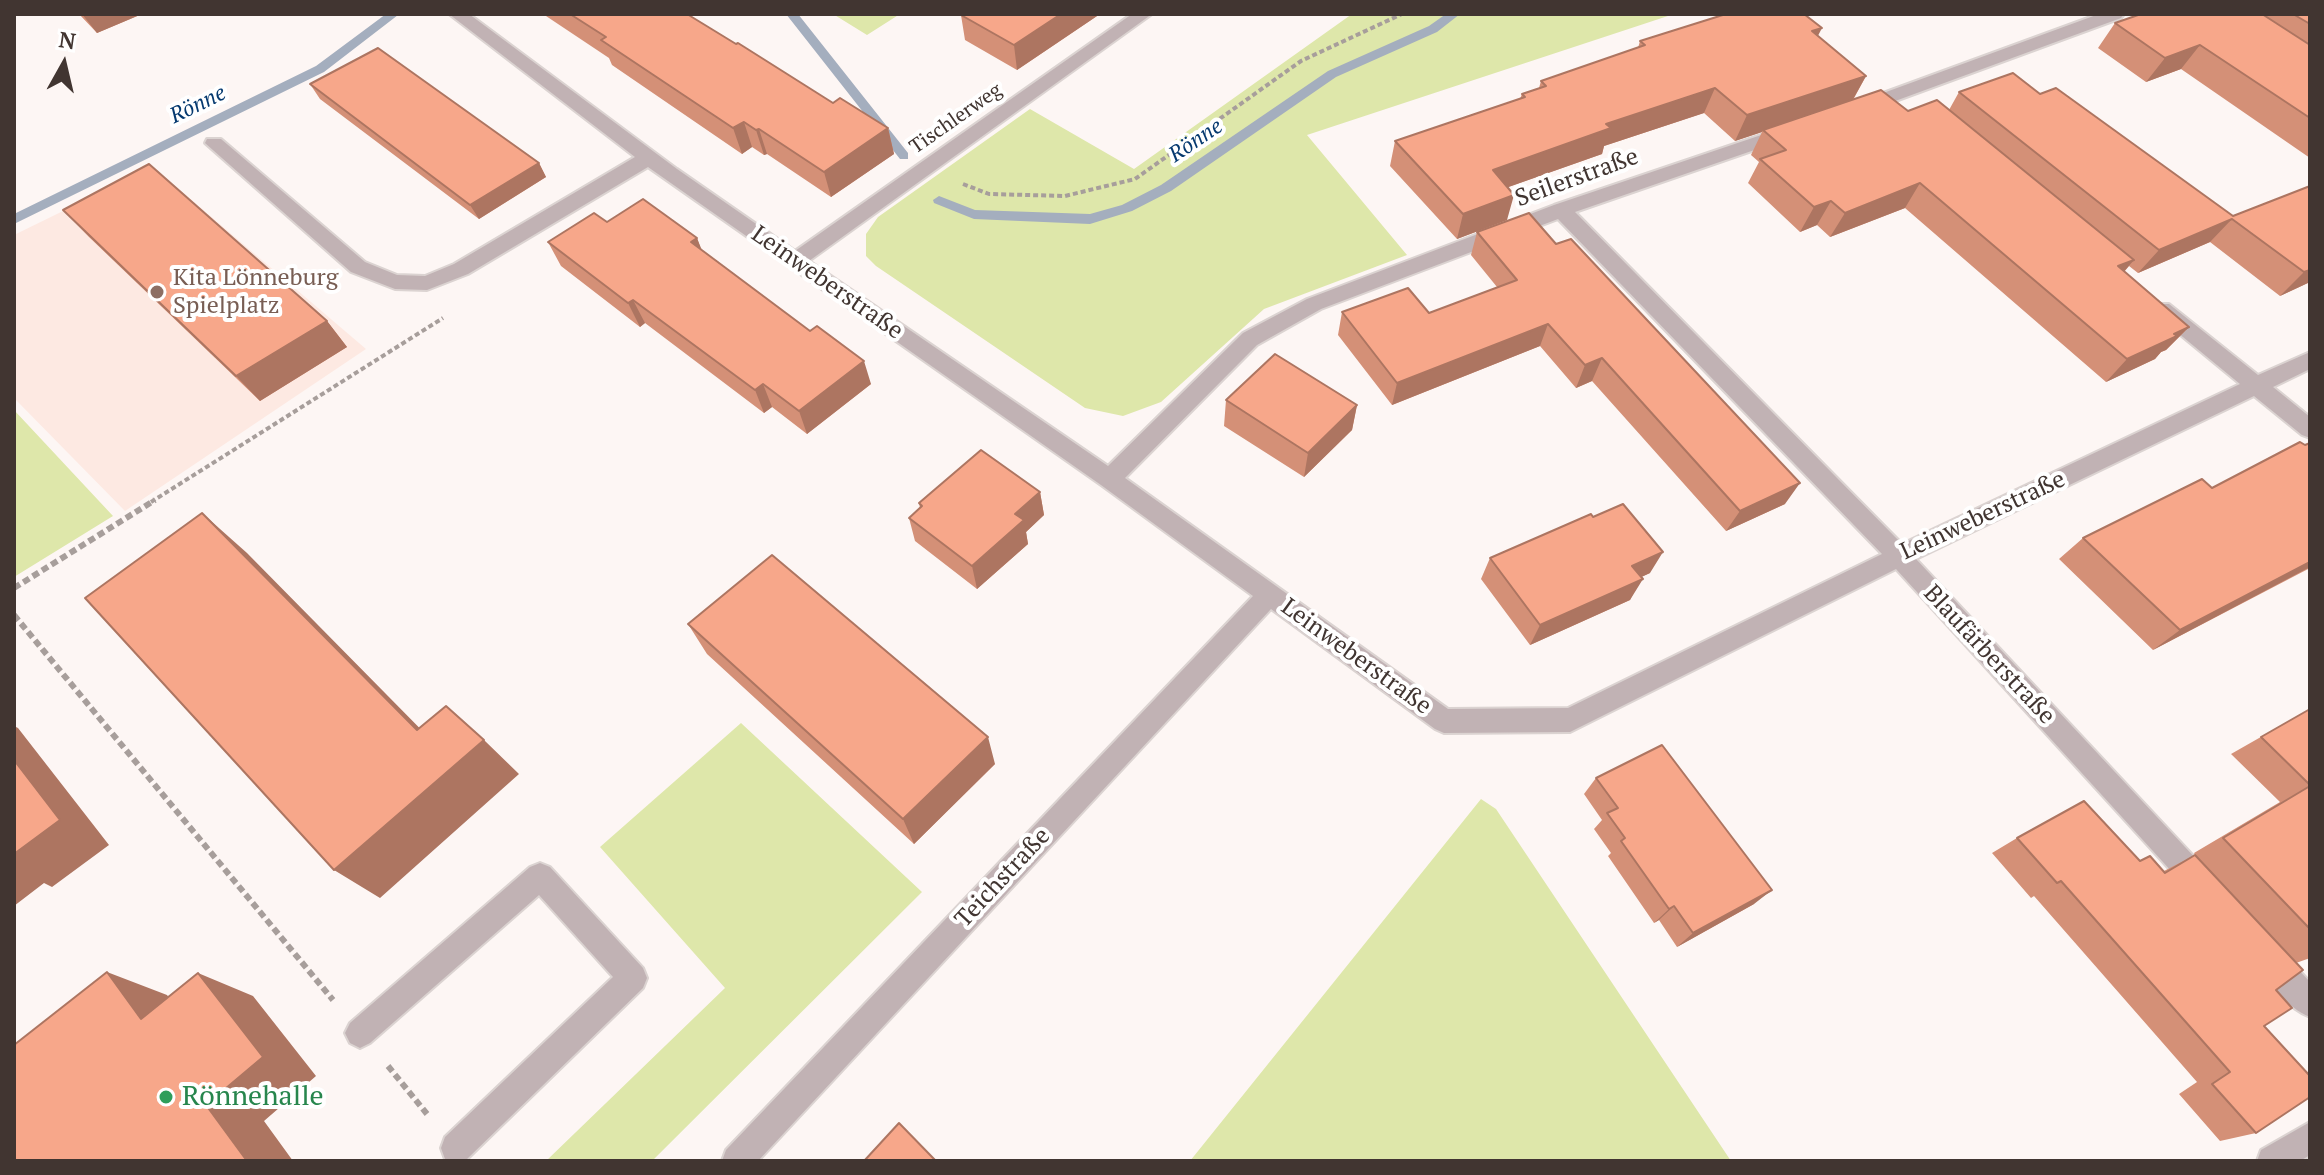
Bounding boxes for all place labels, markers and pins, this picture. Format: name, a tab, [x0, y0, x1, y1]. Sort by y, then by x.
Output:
place label: Kita Lönneburg Spielplatz	[173, 264, 338, 320]
marker: Kita Lönneburg Spielplatz	[148, 283, 166, 301]
place label: Rönnehalle	[182, 1080, 324, 1114]
marker: Rönnehalle	[157, 1088, 175, 1106]

